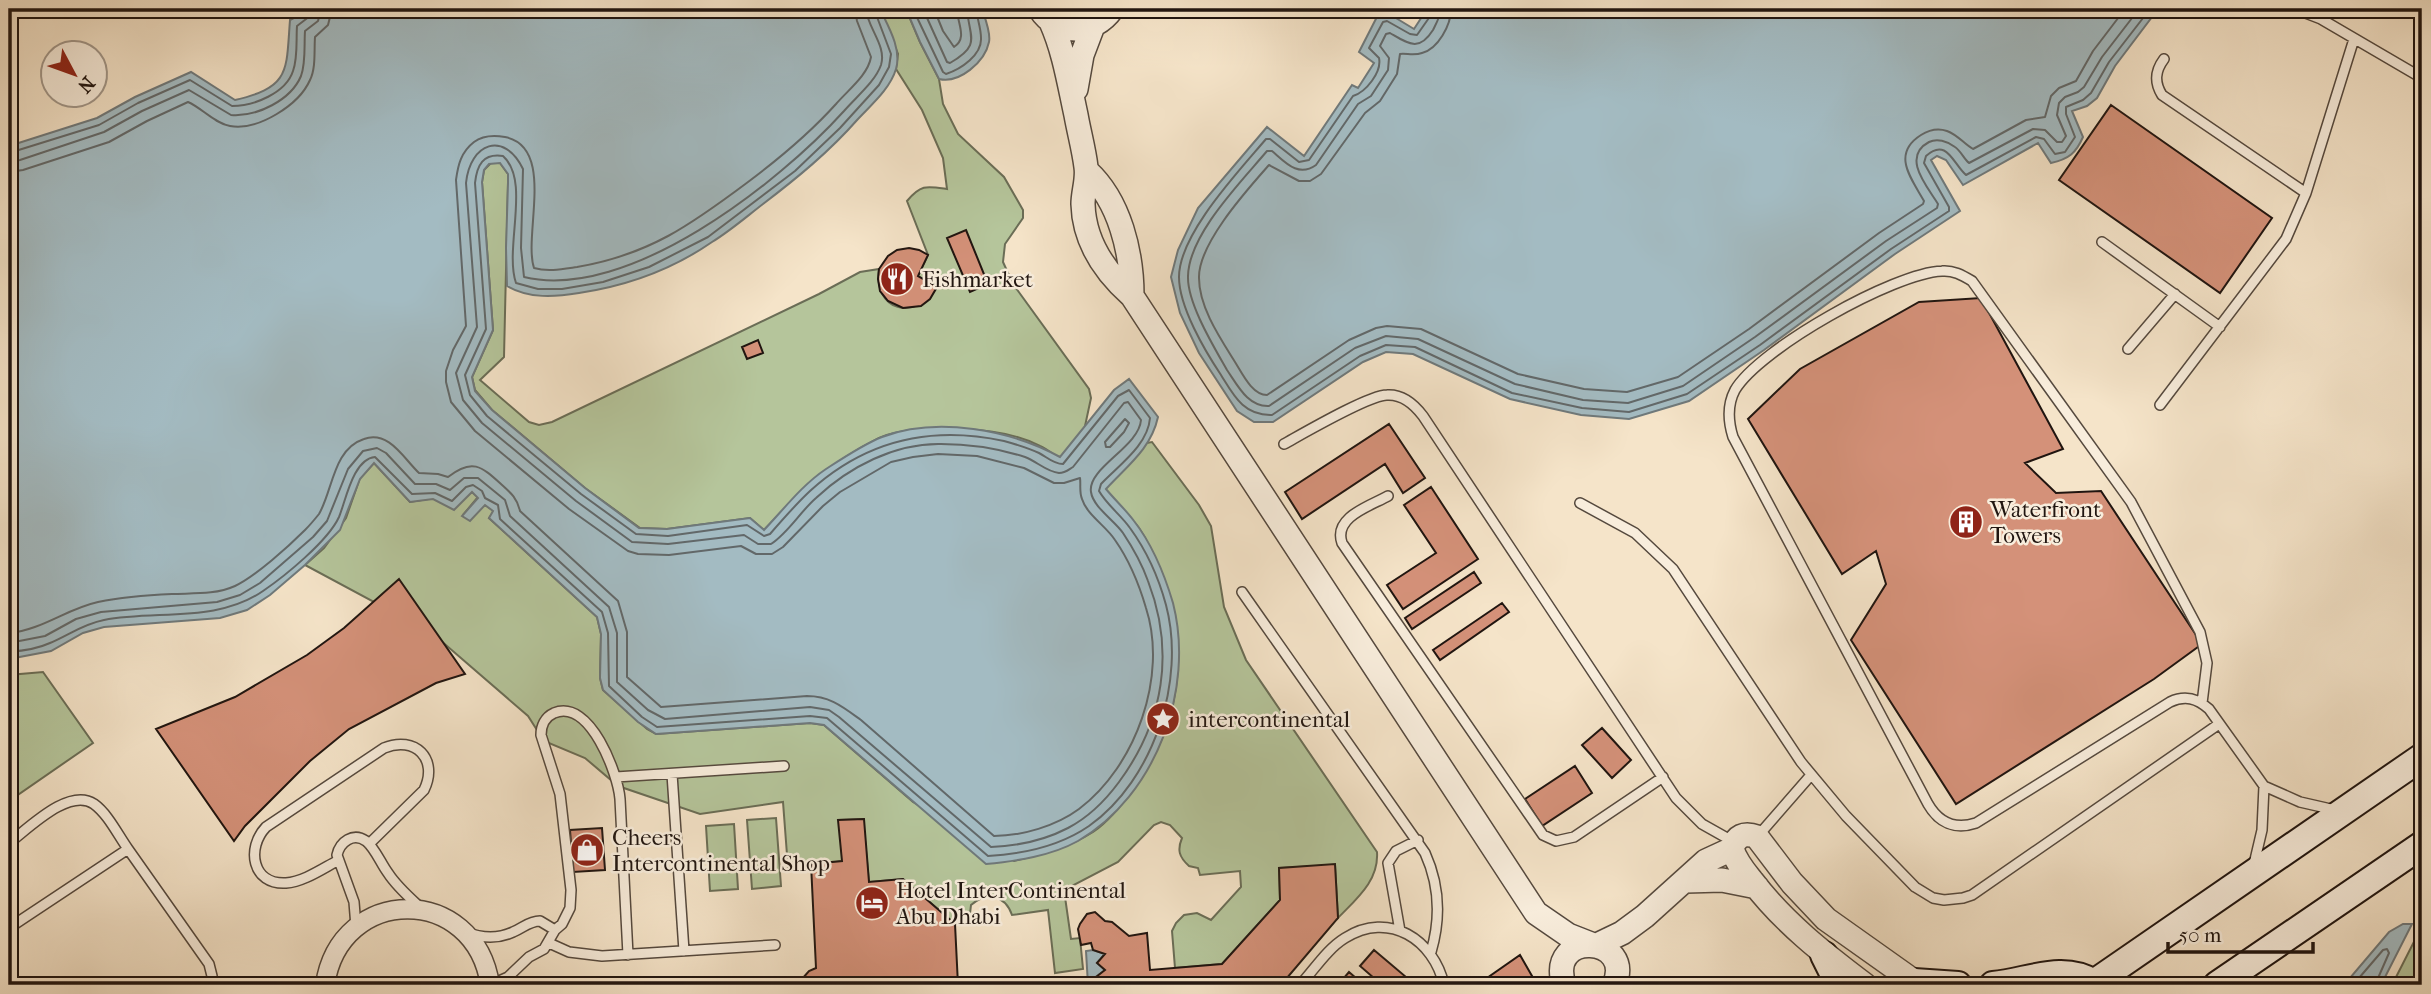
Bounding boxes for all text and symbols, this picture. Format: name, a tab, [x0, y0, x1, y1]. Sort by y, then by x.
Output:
north arrow	[38, 38, 108, 108]
text: N	[73, 72, 99, 98]
restaurant icon: Fishmarket	[878, 260, 916, 298]
place label: Fishmarket	[922, 266, 1033, 293]
place label: Waterfront Towers	[1989, 496, 2101, 549]
building icon: Waterfront Towers	[1947, 503, 1985, 541]
place icon: intercontinental	[1144, 700, 1182, 738]
place label: intercontinental	[1188, 706, 1351, 733]
place label: Cheers Intercontinental Shop	[612, 824, 830, 877]
shop icon: Cheers Intercontinental Shop	[568, 831, 606, 869]
place label: Hotel InterContinental Abu Dhabi	[895, 877, 1127, 930]
hotel icon: Hotel InterContinental Abu Dhabi	[853, 884, 891, 922]
scale bar	[2168, 910, 2314, 954]
text: 50 m	[2179, 923, 2222, 947]

